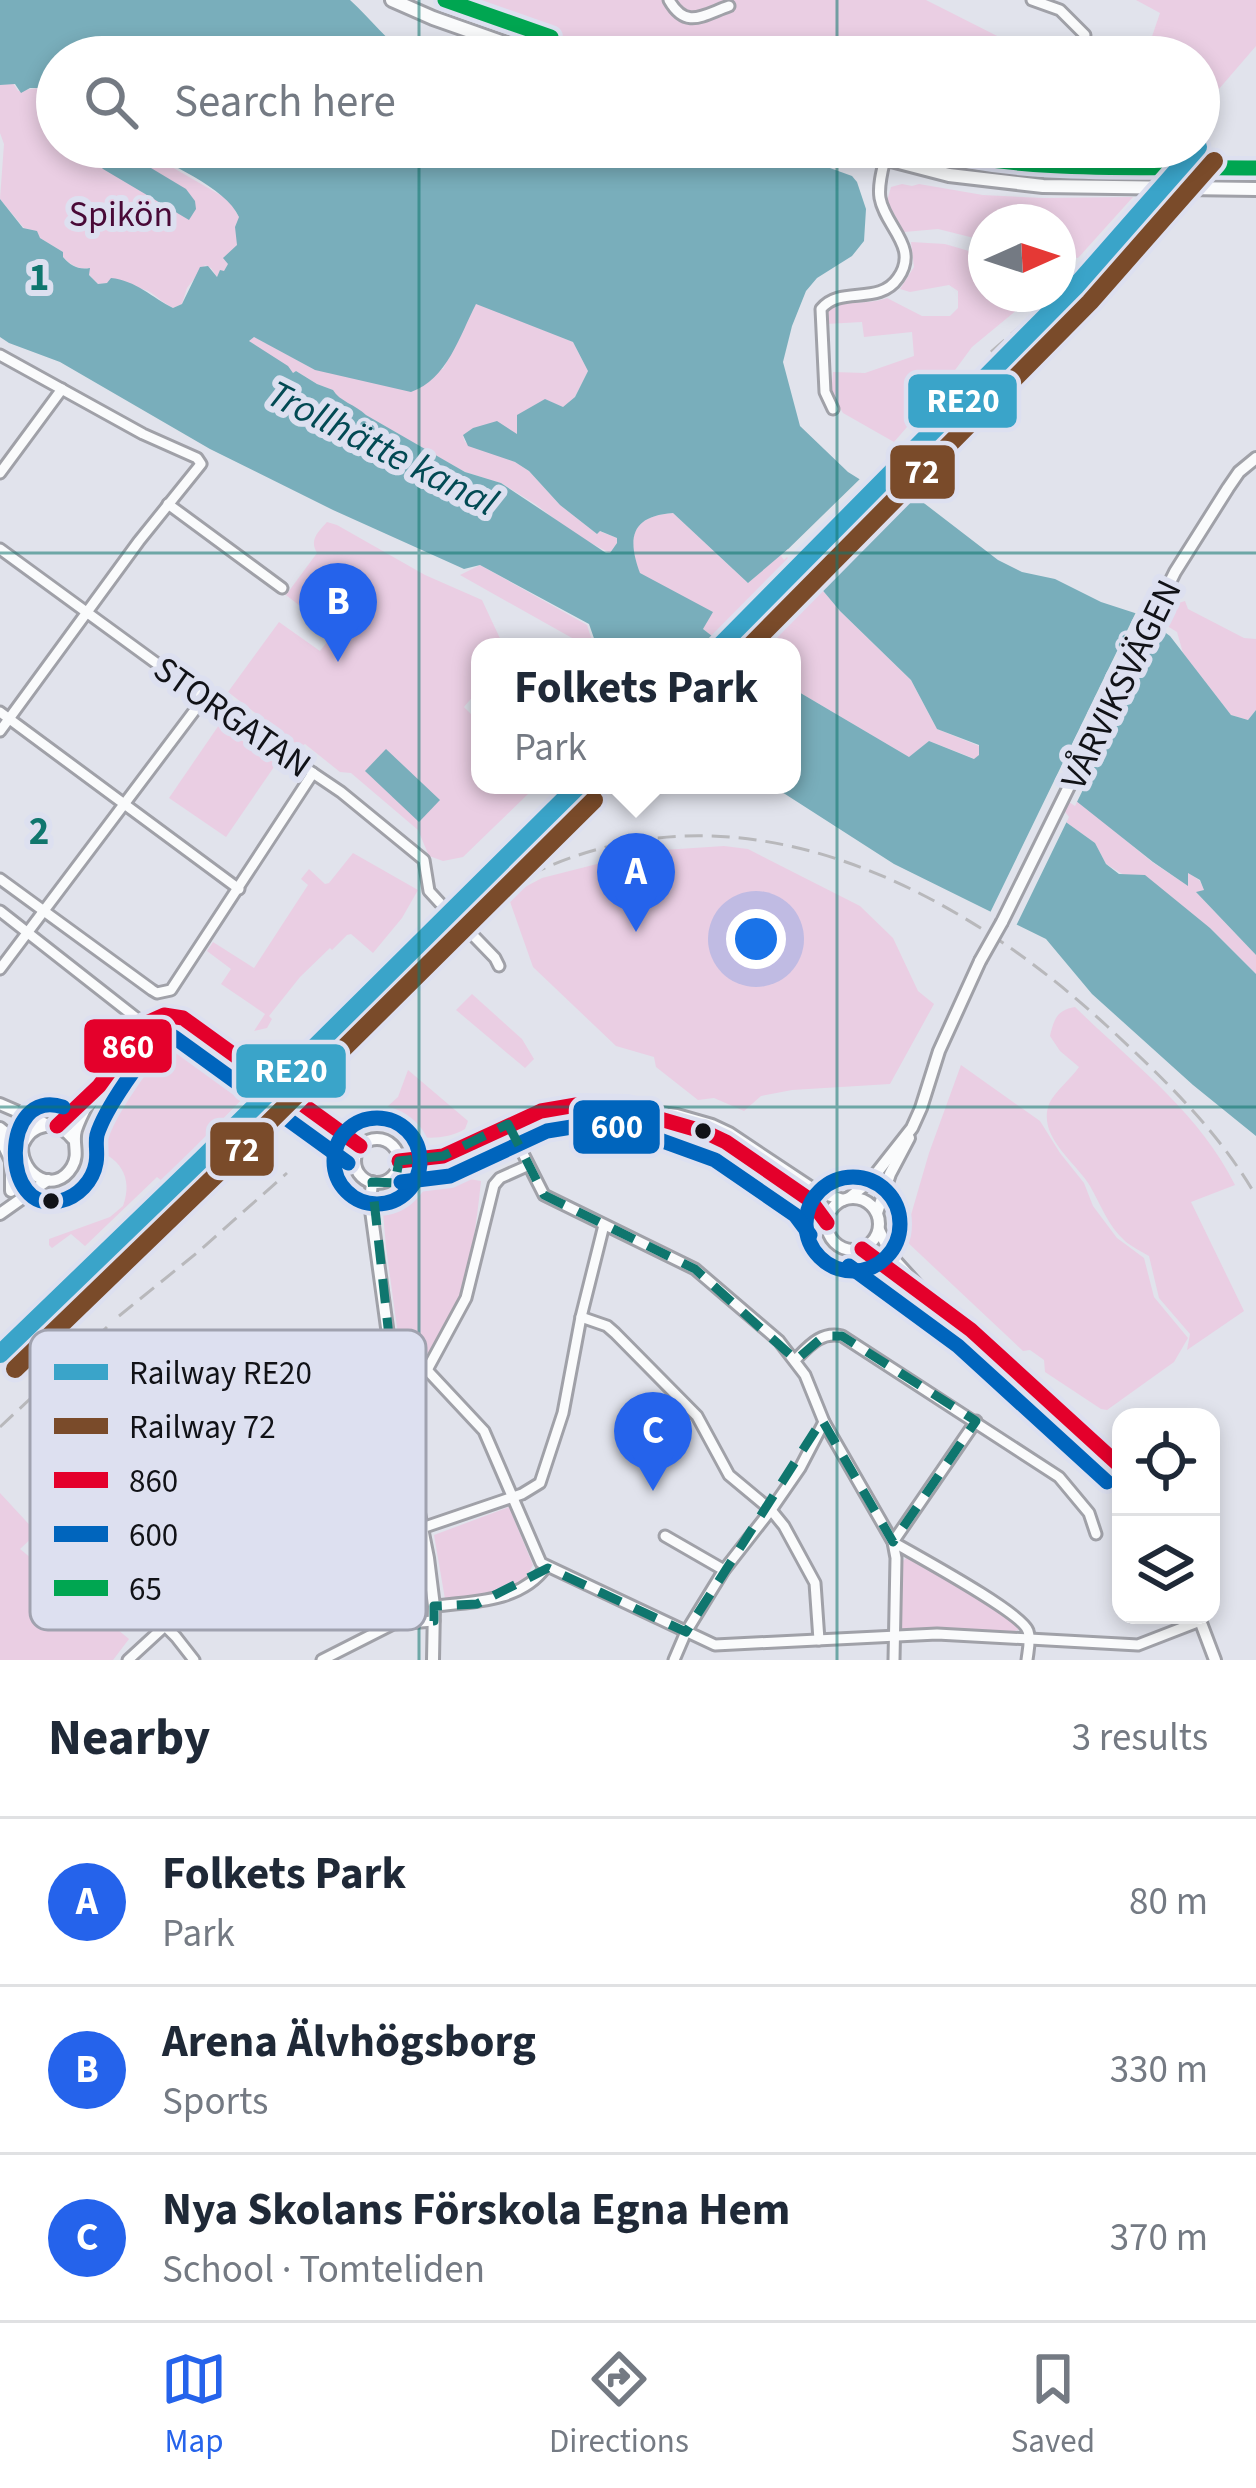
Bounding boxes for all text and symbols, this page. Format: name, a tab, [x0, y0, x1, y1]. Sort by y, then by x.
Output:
search box	[36, 36, 1220, 168]
icon: search	[78, 69, 144, 135]
text: Search here	[174, 70, 396, 134]
park label: Spikön	[69, 189, 173, 240]
north arrow	[968, 204, 1076, 312]
text: 1	[29, 250, 49, 306]
water label: Trollhätte kanal	[257, 367, 507, 531]
line badge: RE20	[906, 372, 1019, 430]
text: RE20	[926, 378, 1000, 425]
line badge: 72	[888, 443, 957, 501]
text: 72	[905, 449, 939, 496]
pin: B	[299, 563, 377, 662]
street label: VÅRVIKSVÄGEN	[1048, 571, 1194, 798]
popup	[471, 638, 801, 794]
street label: STORGATAN	[143, 644, 321, 790]
text: Folkets Park	[514, 656, 758, 720]
text: Park	[514, 720, 587, 776]
text: 2	[29, 804, 49, 860]
pin: A	[597, 833, 675, 932]
your location	[726, 909, 786, 969]
line badge: 860	[82, 1017, 174, 1075]
text: 860	[102, 1024, 154, 1071]
line badge: RE20	[234, 1042, 348, 1100]
text: RE20	[254, 1048, 328, 1095]
line badge: 600	[571, 1098, 662, 1156]
text: 600	[591, 1104, 643, 1151]
line badge: 72	[208, 1120, 276, 1178]
unlabelled marker	[692, 1120, 714, 1142]
text: 72	[225, 1127, 259, 1174]
unlabelled marker	[40, 1190, 62, 1212]
legend	[30, 1330, 426, 1630]
text: Railway RE20	[129, 1350, 312, 1397]
pin: C	[614, 1392, 692, 1491]
text: Railway 72	[129, 1404, 276, 1451]
map controls	[1112, 1408, 1220, 1624]
button: locate	[1112, 1408, 1220, 1516]
text: 860	[129, 1458, 178, 1505]
text: 600	[129, 1512, 178, 1559]
button: layers	[1112, 1516, 1220, 1624]
text: 65	[129, 1566, 162, 1613]
text: Nearby	[48, 1702, 210, 1774]
text: 3 results	[1072, 1710, 1208, 1766]
text: Folkets Park	[162, 1842, 406, 1906]
text: A	[76, 1874, 98, 1930]
text: 80 m	[1129, 1874, 1208, 1930]
text: Park	[162, 1906, 235, 1962]
text: Arena Älvhögsborg	[162, 2010, 536, 2074]
text: B	[75, 2042, 99, 2098]
text: 330 m	[1110, 2042, 1208, 2098]
text: Sports	[162, 2074, 268, 2130]
text: Nya Skolans Förskola Egna Hem	[162, 2178, 790, 2242]
text: C	[76, 2210, 98, 2266]
text: 370 m	[1110, 2210, 1208, 2266]
text: School · Tomteliden	[162, 2242, 485, 2298]
tab: Map	[161, 2346, 227, 2465]
tab: Directions	[549, 2346, 689, 2465]
tab: Saved	[1011, 2346, 1095, 2465]

